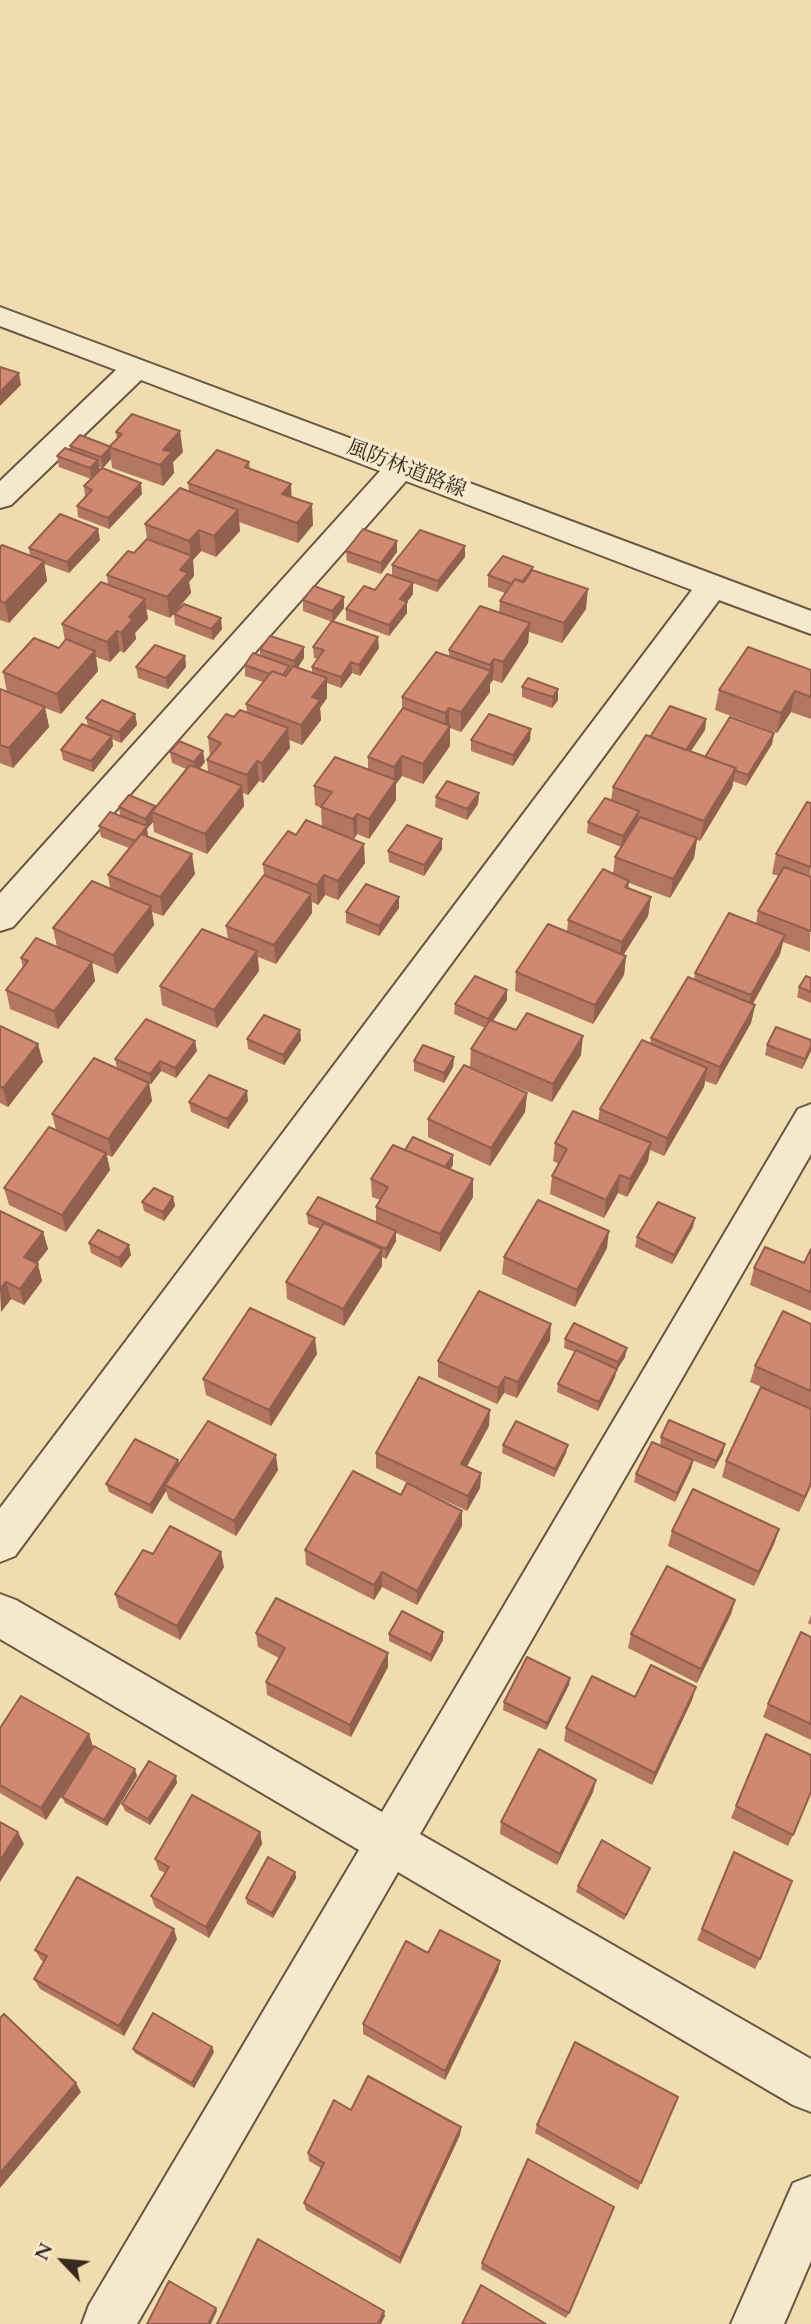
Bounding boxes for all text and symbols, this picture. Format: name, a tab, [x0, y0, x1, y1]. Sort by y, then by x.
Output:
street label: 風防林道路線	[343, 436, 469, 504]
north arrow	[28, 2226, 98, 2296]
text: N	[29, 2239, 59, 2265]

